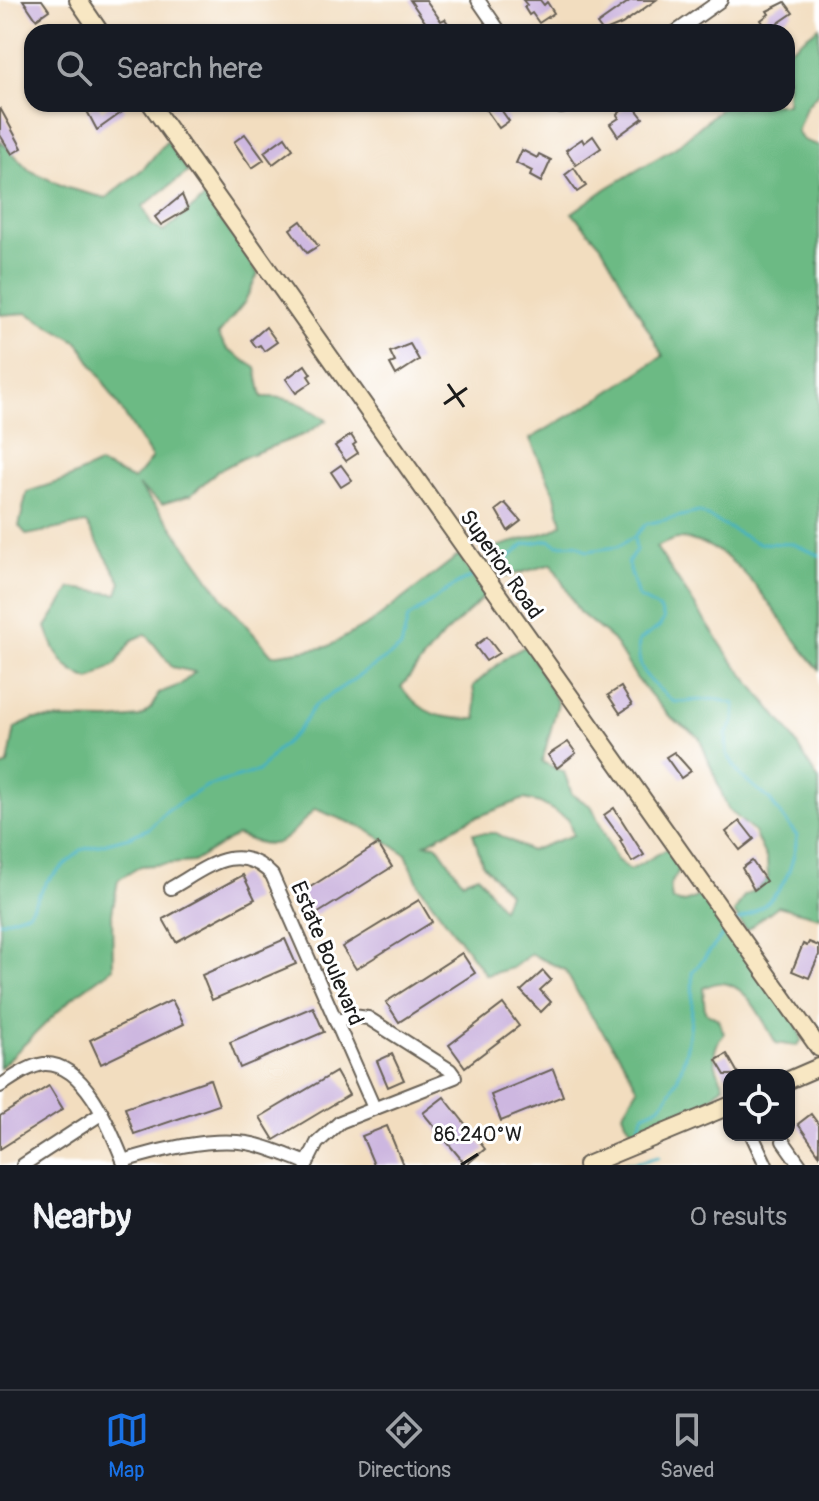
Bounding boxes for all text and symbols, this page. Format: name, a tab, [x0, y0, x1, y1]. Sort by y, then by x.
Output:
search box	[24, 24, 795, 112]
icon: search	[52, 46, 96, 90]
text: Search here	[116, 50, 263, 87]
street label: Superior Road	[453, 505, 549, 625]
street label: Estate Boulevard	[284, 877, 370, 1030]
map controls	[723, 1069, 795, 1141]
button: locate	[723, 1069, 795, 1141]
text: 86.240°W	[434, 1122, 522, 1147]
text: Nearby	[32, 1196, 131, 1239]
text: 0 results	[690, 1201, 787, 1233]
tab: Map	[105, 1408, 149, 1484]
tab: Directions	[358, 1408, 451, 1484]
tab: Saved	[660, 1408, 714, 1484]

